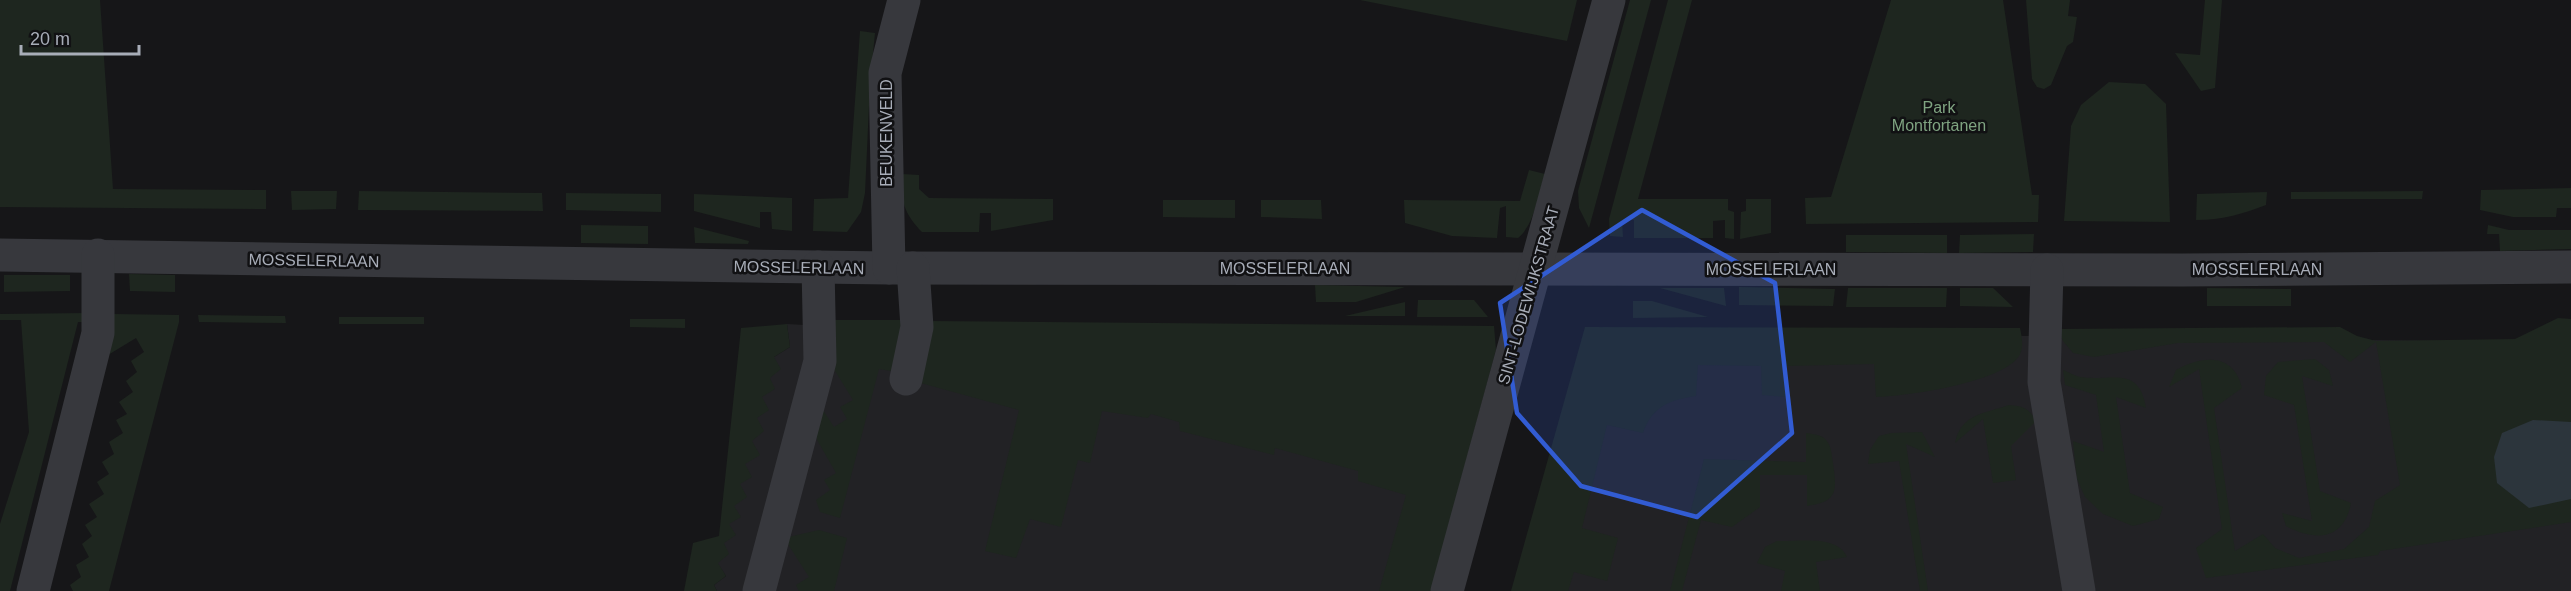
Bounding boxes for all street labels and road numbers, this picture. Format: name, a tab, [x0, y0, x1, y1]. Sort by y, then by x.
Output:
street label: BEUKENVELD	[878, 79, 895, 187]
street label: SINT-LODEWIJKSTRAAT	[1495, 204, 1562, 386]
street label: MOSSELERLAAN	[248, 251, 379, 270]
street label: MOSSELERLAAN	[733, 258, 864, 277]
street label: MOSSELERLAAN	[1220, 260, 1350, 277]
street label: MOSSELERLAAN	[1706, 261, 1836, 278]
street label: MOSSELERLAAN	[2192, 261, 2322, 278]

